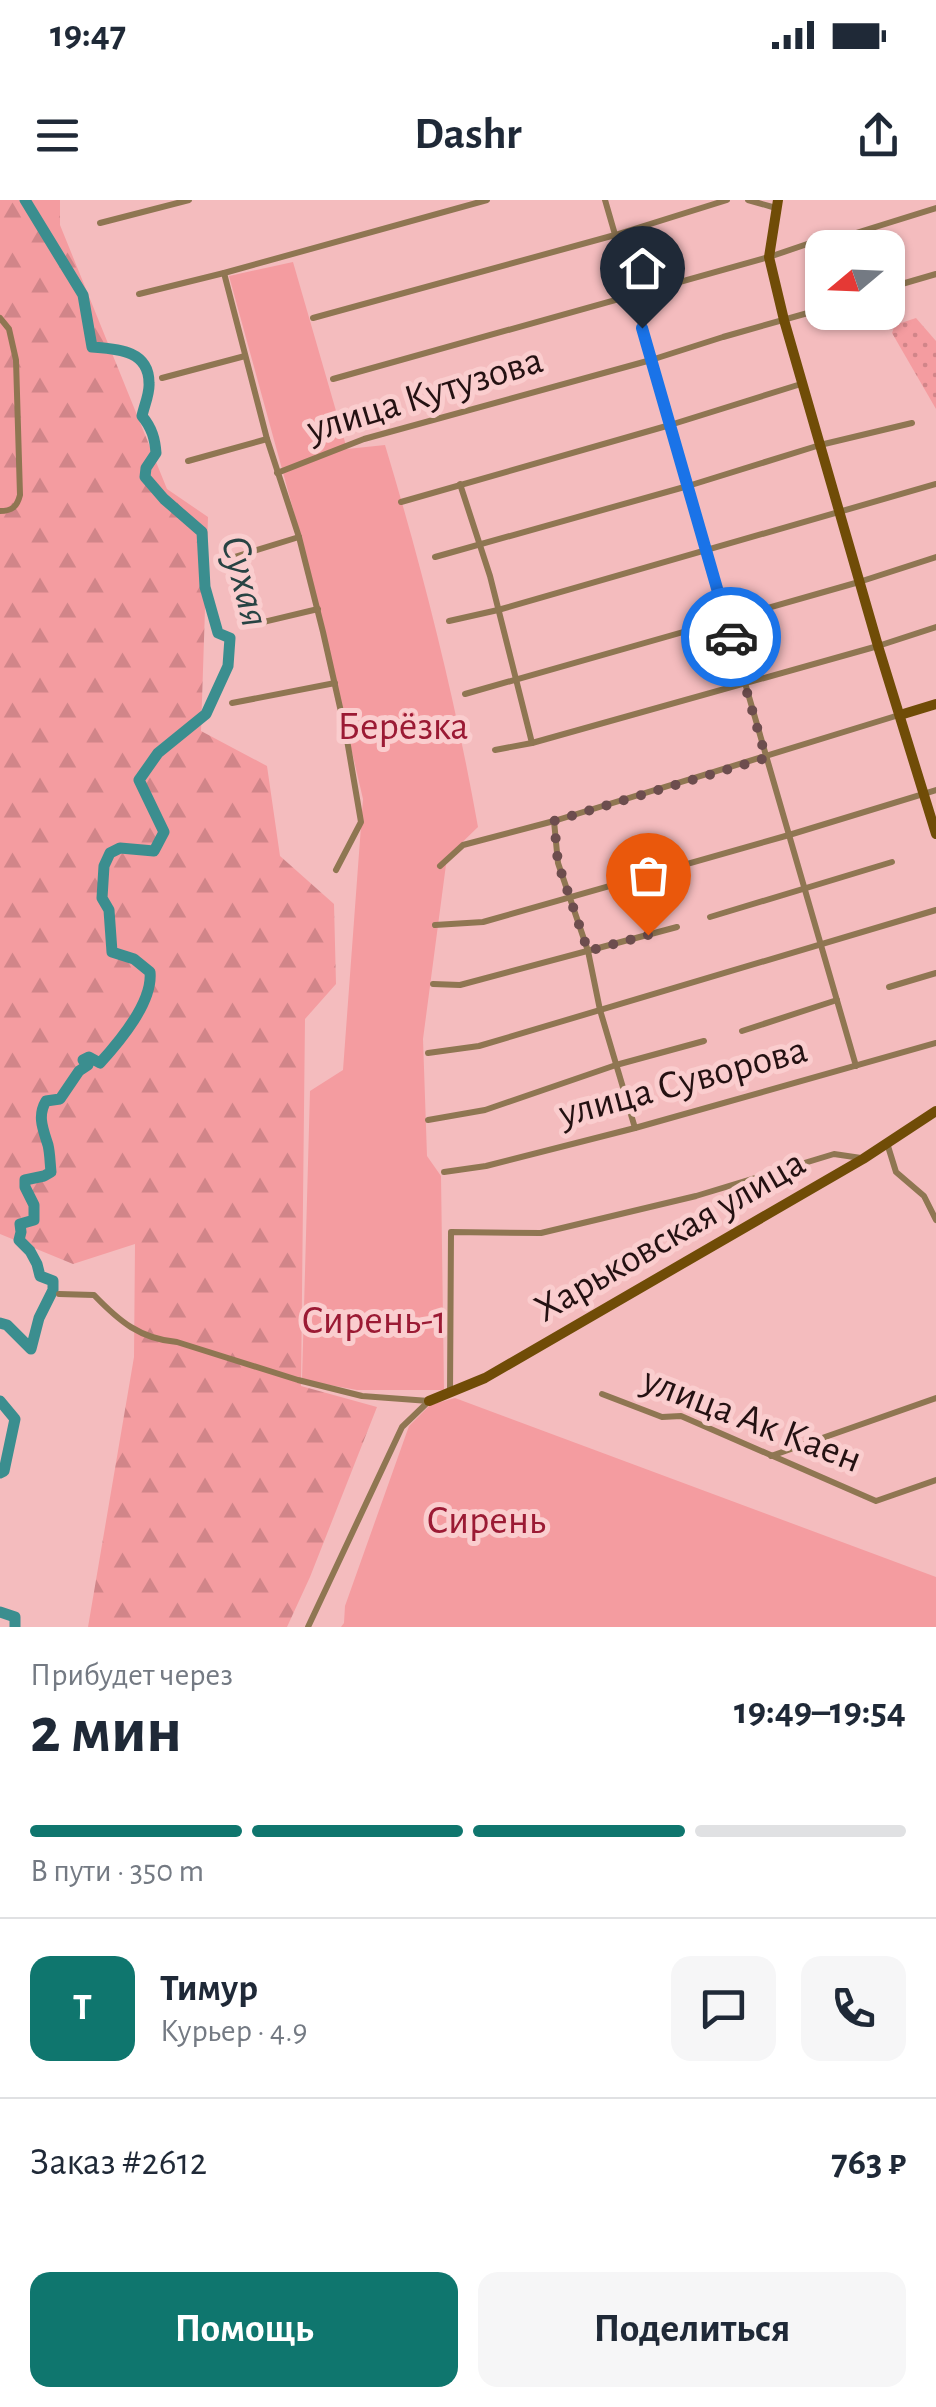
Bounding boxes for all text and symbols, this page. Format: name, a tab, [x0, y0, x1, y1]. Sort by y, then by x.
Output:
text: 19:47	[50, 16, 126, 54]
icon: menu	[30, 108, 85, 163]
icon: share	[851, 108, 906, 163]
text: Dashr	[414, 112, 522, 157]
pin	[600, 226, 685, 329]
north arrow	[805, 230, 905, 330]
map controls	[805, 230, 905, 330]
icon: home	[615, 241, 670, 296]
street label: улица Кутузова	[301, 340, 548, 450]
water label: Сухая	[213, 531, 277, 631]
courier	[681, 587, 781, 687]
icon: car	[704, 610, 759, 665]
park label: Берёзка	[337, 707, 469, 747]
pin	[606, 833, 691, 936]
icon: bag	[621, 848, 676, 903]
street label: улица Суворова	[554, 1030, 811, 1135]
street label: Харьковская улица	[528, 1142, 812, 1330]
park label: Сирень-1	[301, 1301, 447, 1341]
street label: улица Ак Каен	[636, 1360, 867, 1480]
park label: Сирень	[426, 1501, 546, 1541]
text: Прибудет через	[30, 1659, 233, 1691]
text: 19:49–19:54	[734, 1693, 906, 1731]
text: 2 мин	[30, 1699, 182, 1764]
text: В пути · 350 m	[30, 1855, 204, 1887]
button: chat	[671, 1956, 776, 2061]
button: phone	[801, 1956, 906, 2061]
text: Тимур	[160, 1970, 258, 2008]
text: Т	[73, 1989, 92, 2027]
text: Курьер · 4.9	[160, 2015, 308, 2047]
text: Заказ #2612	[30, 2144, 207, 2182]
text: 763 ₽	[831, 2144, 906, 2182]
button: Помощь	[30, 2272, 458, 2387]
button: Поделиться	[478, 2272, 906, 2387]

